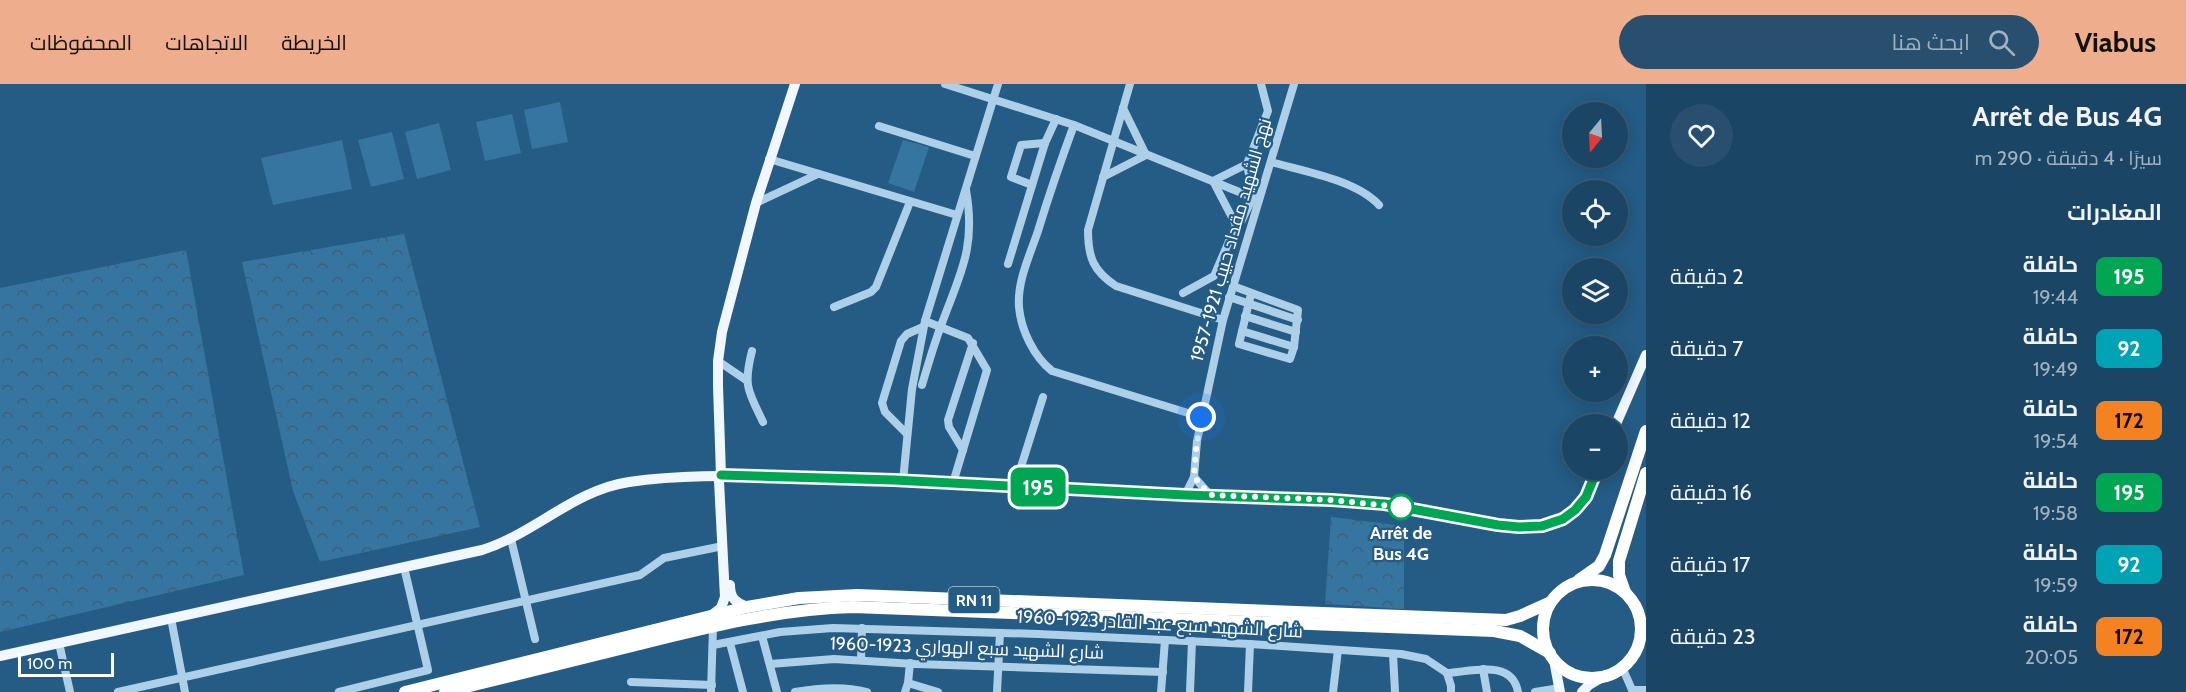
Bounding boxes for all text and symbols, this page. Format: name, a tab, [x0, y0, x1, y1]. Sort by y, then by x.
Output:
search box	[1619, 15, 2039, 69]
text: Viabus	[2075, 25, 2156, 59]
icon: search	[1985, 26, 2018, 59]
text: ابحث هنا	[1891, 29, 1970, 56]
text: المحفوظات	[30, 30, 132, 55]
text: الاتجاهات	[165, 30, 248, 55]
text: الخريطة	[281, 30, 347, 55]
text: Arrêt de Bus 4G	[1972, 99, 2162, 133]
north arrow	[1562, 102, 1628, 168]
map controls	[1562, 102, 1628, 480]
button: heart	[1670, 104, 1733, 167]
street label: نهج الشهيد مقداد حبيب 1921-1957	[1186, 116, 1277, 364]
text: سيرًا · 4 دقيقة · 290 m	[1975, 146, 2162, 170]
button: locate	[1562, 180, 1628, 246]
text: المغادرات	[2067, 199, 2162, 226]
text: حافلة	[2023, 251, 2078, 278]
button: layers	[1562, 258, 1628, 324]
text: 2 دقيقة	[1670, 263, 1744, 290]
text: 195	[2114, 264, 2144, 289]
text: 19:44	[2033, 285, 2078, 309]
text: حافلة	[2023, 323, 2078, 350]
text: 7 دقيقة	[1670, 335, 1743, 362]
button: +	[1562, 336, 1628, 402]
text: 92	[2118, 336, 2140, 361]
text: 19:49	[2033, 357, 2078, 381]
text: حافلة	[2023, 395, 2078, 422]
your location	[1186, 402, 1216, 432]
text: 12 دقيقة	[1670, 407, 1751, 434]
text: 172	[2114, 408, 2144, 433]
button: −	[1562, 414, 1628, 480]
text: 19:54	[2034, 429, 2078, 453]
text: حافلة	[2023, 467, 2078, 494]
line badge: 195	[1004, 468, 1072, 506]
text: 195	[1023, 475, 1053, 500]
text: 16 دقيقة	[1670, 479, 1752, 506]
text: 195	[2114, 480, 2144, 505]
marker: Arrêt de Bus 4G	[1388, 494, 1414, 520]
text: 19:58	[2033, 501, 2078, 525]
place label: Arrêt de Bus 4G	[1370, 522, 1432, 565]
text: حافلة	[2023, 539, 2078, 566]
text: 17 دقيقة	[1670, 551, 1750, 578]
text: 92	[2118, 552, 2140, 577]
text: 19:59	[2034, 573, 2078, 597]
road number: RN 11	[948, 587, 1000, 613]
street label: شارع الشهيد سبع عبد القادر 1923-1960	[1016, 606, 1303, 643]
text: حافلة	[2023, 611, 2078, 638]
text: 23 دقيقة	[1670, 623, 1756, 650]
text: 172	[2114, 624, 2144, 649]
street label: شارع الشهيد سبع الهواري 1923-1960	[829, 632, 1104, 667]
text: 20:05	[2025, 645, 2078, 669]
scale bar	[18, 650, 114, 678]
text: 100 m	[27, 654, 72, 673]

